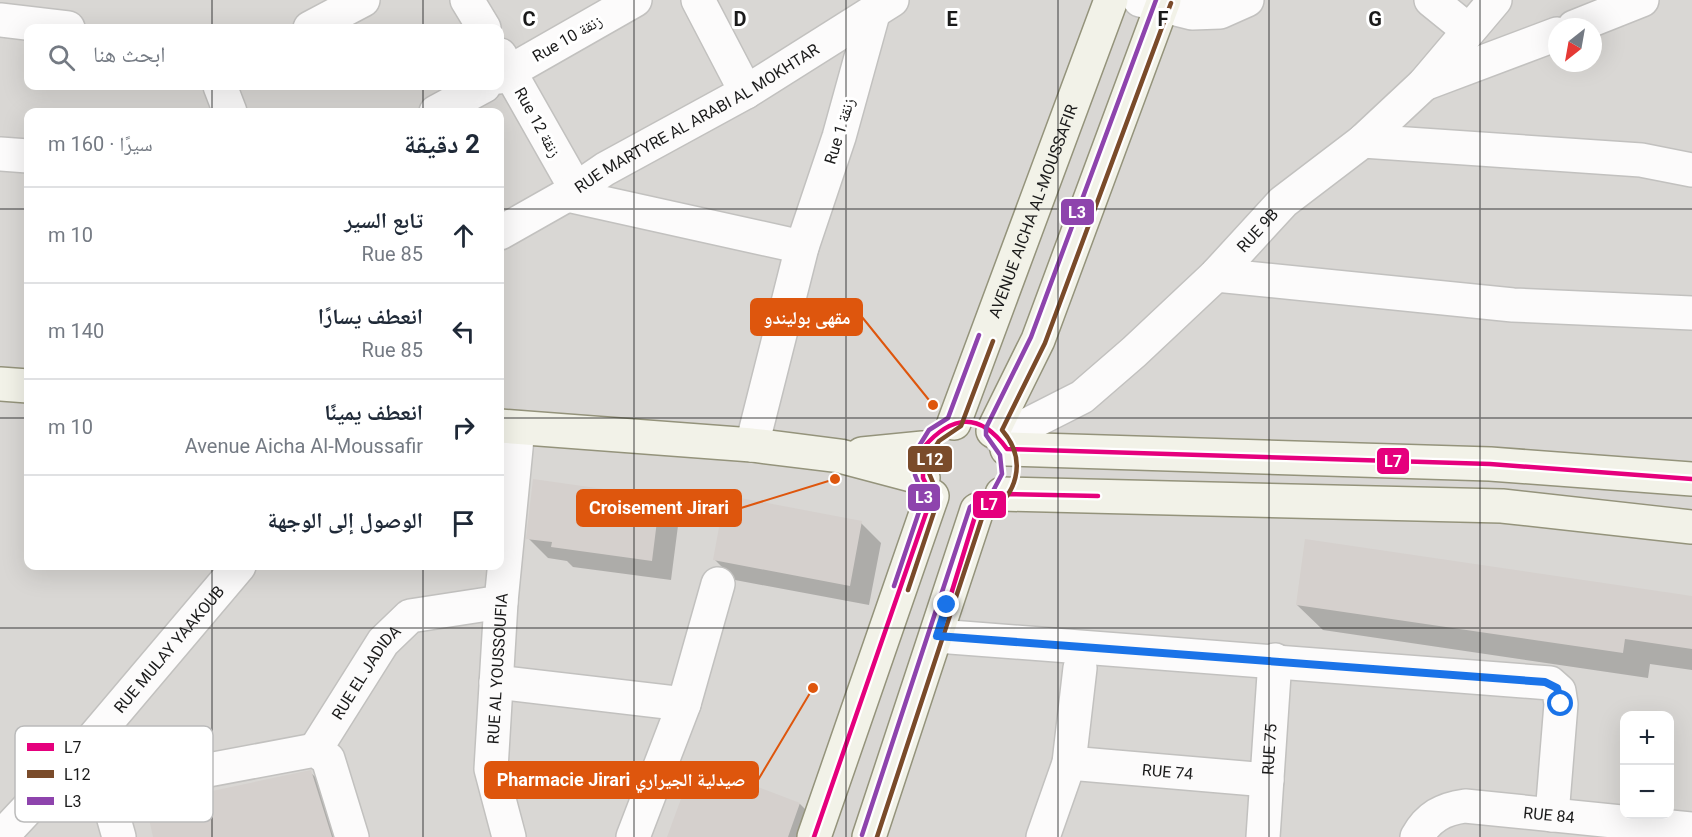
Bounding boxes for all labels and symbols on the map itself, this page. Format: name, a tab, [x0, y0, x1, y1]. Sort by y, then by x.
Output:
text: C	[522, 7, 536, 31]
text: D	[734, 7, 747, 31]
text: E	[946, 7, 958, 31]
text: F	[1158, 7, 1169, 31]
text: G	[1368, 7, 1382, 31]
street label: Rue 10 زنقة	[529, 11, 605, 66]
north arrow	[1548, 18, 1602, 72]
street label: RUE MARTYRE AL ARABI AL MOKHTAR	[571, 39, 823, 197]
street label: Rue 12 زنقة	[511, 84, 565, 161]
street label: Rue 1 زنقة	[820, 96, 859, 166]
street label: AVENUE AICHA AL-MOUSSAFIR	[985, 102, 1081, 321]
line badge: L3	[1060, 198, 1095, 226]
text: L3	[1068, 203, 1086, 222]
street label: RUE 9B	[1233, 205, 1282, 256]
callout: مقهى بوليندو	[751, 299, 862, 335]
text: مقهى بوليندو	[763, 307, 851, 329]
line badge: L12	[907, 445, 953, 473]
line badge: L7	[1376, 447, 1410, 475]
text: L12	[916, 450, 944, 469]
text: L7	[1384, 452, 1402, 471]
line badge: L3	[907, 483, 941, 512]
text: L3	[915, 488, 933, 507]
callout: Croisement Jirari	[577, 490, 741, 526]
line badge: L7	[972, 490, 1007, 519]
text: L7	[980, 495, 998, 514]
text: Croisement Jirari	[589, 497, 729, 518]
street label: RUE MULAY YAAKOUB	[110, 582, 228, 717]
route end	[933, 591, 959, 617]
street label: RUE AL YOUSSOUFIA	[484, 592, 512, 745]
street label: RUE EL JADIDA	[328, 621, 405, 723]
route start	[1547, 690, 1573, 716]
street label: RUE 75	[1258, 723, 1281, 775]
legend	[15, 726, 213, 822]
text: L7	[64, 738, 82, 757]
street label: RUE 74	[1141, 760, 1194, 784]
callout: Pharmacie Jirari صيدلية الجيراري	[485, 762, 758, 798]
text: L12	[64, 765, 91, 784]
text: Pharmacie Jirari صيدلية الجيراري	[497, 769, 745, 794]
text: L3	[64, 792, 82, 811]
street label: RUE 84	[1522, 803, 1575, 827]

